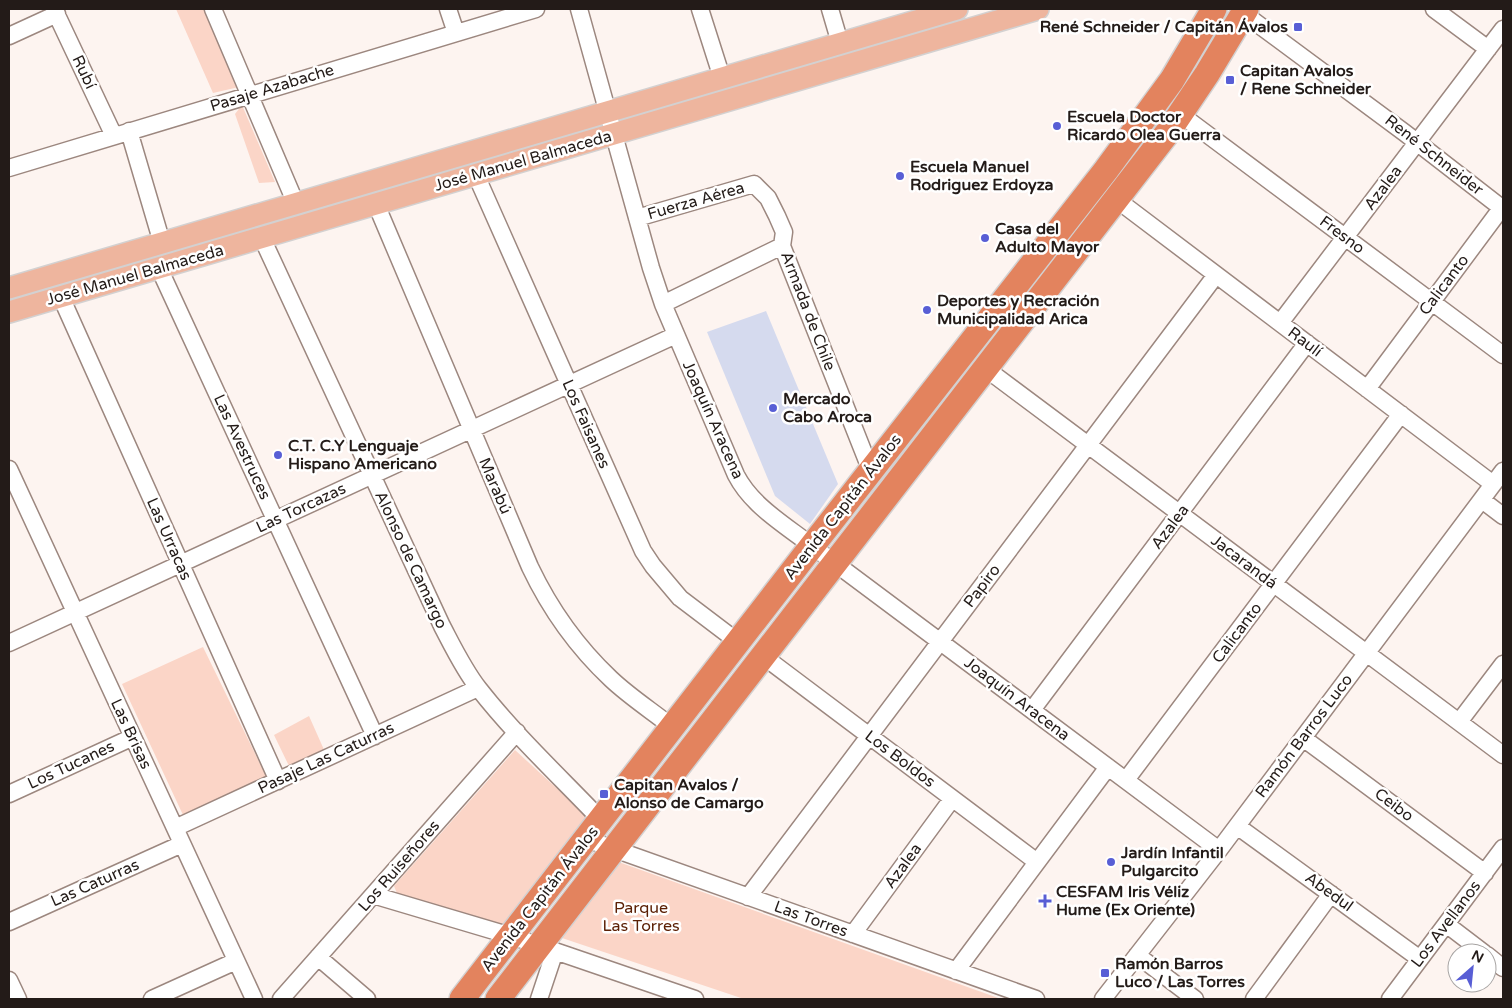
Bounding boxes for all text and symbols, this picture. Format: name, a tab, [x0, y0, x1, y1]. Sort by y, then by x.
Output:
place label: René Schneider / Capitán Ávalos	[1040, 17, 1288, 37]
marker: René Schneider / Capitán Ávalos	[1292, 21, 1304, 33]
street label: Rubí	[67, 52, 101, 92]
street label: Pasaje Azabache	[208, 60, 336, 116]
place label: Capitan Avalos / Rene Schneider	[1240, 61, 1372, 99]
marker: Capitan Avalos / Rene Schneider	[1224, 74, 1236, 86]
place label: Escuela Doctor Ricardo Olea Guerra	[1067, 107, 1221, 145]
street label: René Schneider	[1381, 110, 1488, 200]
marker: Escuela Doctor Ricardo Olea Guerra	[1051, 120, 1063, 132]
street label: José Manuel Balmaceda	[432, 126, 614, 196]
place label: Escuela Manuel Rodriguez Erdoyza	[910, 157, 1054, 195]
street label: Azalea	[1360, 162, 1406, 214]
marker: Escuela Manuel Rodriguez Erdoyza	[894, 170, 906, 182]
street label: Fuerza Aérea	[645, 178, 747, 224]
street label: Fresno	[1315, 212, 1369, 258]
place label: Casa del Adulto Mayor	[995, 219, 1100, 257]
marker: Casa del Adulto Mayor	[979, 232, 991, 244]
street label: José Manuel Balmaceda	[44, 240, 226, 310]
street label: Armada de Chile	[776, 249, 840, 373]
street label: Calicanto	[1415, 251, 1473, 319]
place label: Deportes y Recración Municipalidad Arica	[937, 291, 1099, 329]
marker: Deportes y Recración Municipalidad Arica	[921, 304, 933, 316]
street label: Raulí	[1284, 323, 1326, 361]
street label: Joaquín Aracena	[678, 358, 748, 482]
street label: Los Faisanes	[557, 376, 615, 472]
place label: Mercado Cabo Aroca	[783, 389, 872, 427]
street label: Las Avestruces	[209, 391, 275, 503]
marker: Mercado Cabo Aroca	[767, 402, 779, 414]
street label: Avenida Capitán Ávalos	[780, 430, 906, 584]
place label: C.T. C.Y Lenguaje Hispano Americano	[288, 436, 437, 474]
marker: C.T. C.Y Lenguaje Hispano Americano	[272, 449, 284, 461]
street label: Marabú	[474, 455, 516, 517]
street label: Las Torcazas	[253, 479, 349, 537]
street label: Alonso de Camargo	[370, 488, 452, 632]
street label: Las Urracas	[142, 495, 196, 583]
street label: Azalea	[1147, 501, 1193, 553]
street label: Jacarandá	[1207, 531, 1281, 593]
street label: Papiro	[959, 560, 1005, 612]
street label: Calicanto	[1208, 599, 1266, 667]
street label: Joaquín Aracena	[960, 653, 1074, 745]
street label: Ramón Barros Luco	[1251, 670, 1357, 802]
street label: Las Brisas	[106, 696, 156, 772]
street label: Pasaje Las Caturras	[255, 718, 397, 798]
street label: Los Boldos	[861, 726, 939, 792]
street label: Los Tucanes	[24, 736, 118, 794]
place label: Capitan Avalos / Alonso de Camargo	[614, 775, 764, 813]
street label: Ceibo	[1371, 784, 1417, 826]
marker: Capitan Avalos / Alonso de Camargo	[598, 788, 610, 800]
street label: Los Ruiseñores	[354, 816, 444, 916]
street label: Avenida Capitán Ávalos	[477, 822, 603, 976]
street label: Azalea	[880, 840, 926, 892]
place label: Jardín Infantil Pulgarcito	[1120, 843, 1224, 881]
street label: Las Caturras	[48, 855, 142, 911]
marker: Jardín Infantil Pulgarcito	[1105, 856, 1117, 868]
street label: Abedul	[1301, 868, 1357, 916]
street label: Los Avellanos	[1407, 877, 1485, 971]
place label: CESFAM Iris Véliz Hume (Ex Oriente)	[1056, 882, 1195, 920]
marker: CESFAM Iris Véliz Hume (Ex Oriente)	[1038, 894, 1052, 908]
street label: Las Torres	[771, 896, 851, 942]
park label: Parque Las Torres	[602, 898, 680, 936]
north arrow	[1447, 943, 1497, 993]
text: N	[1469, 947, 1487, 967]
place label: Ramón Barros Luco / Las Torres	[1115, 954, 1245, 992]
marker: Ramón Barros Luco / Las Torres	[1099, 967, 1111, 979]

